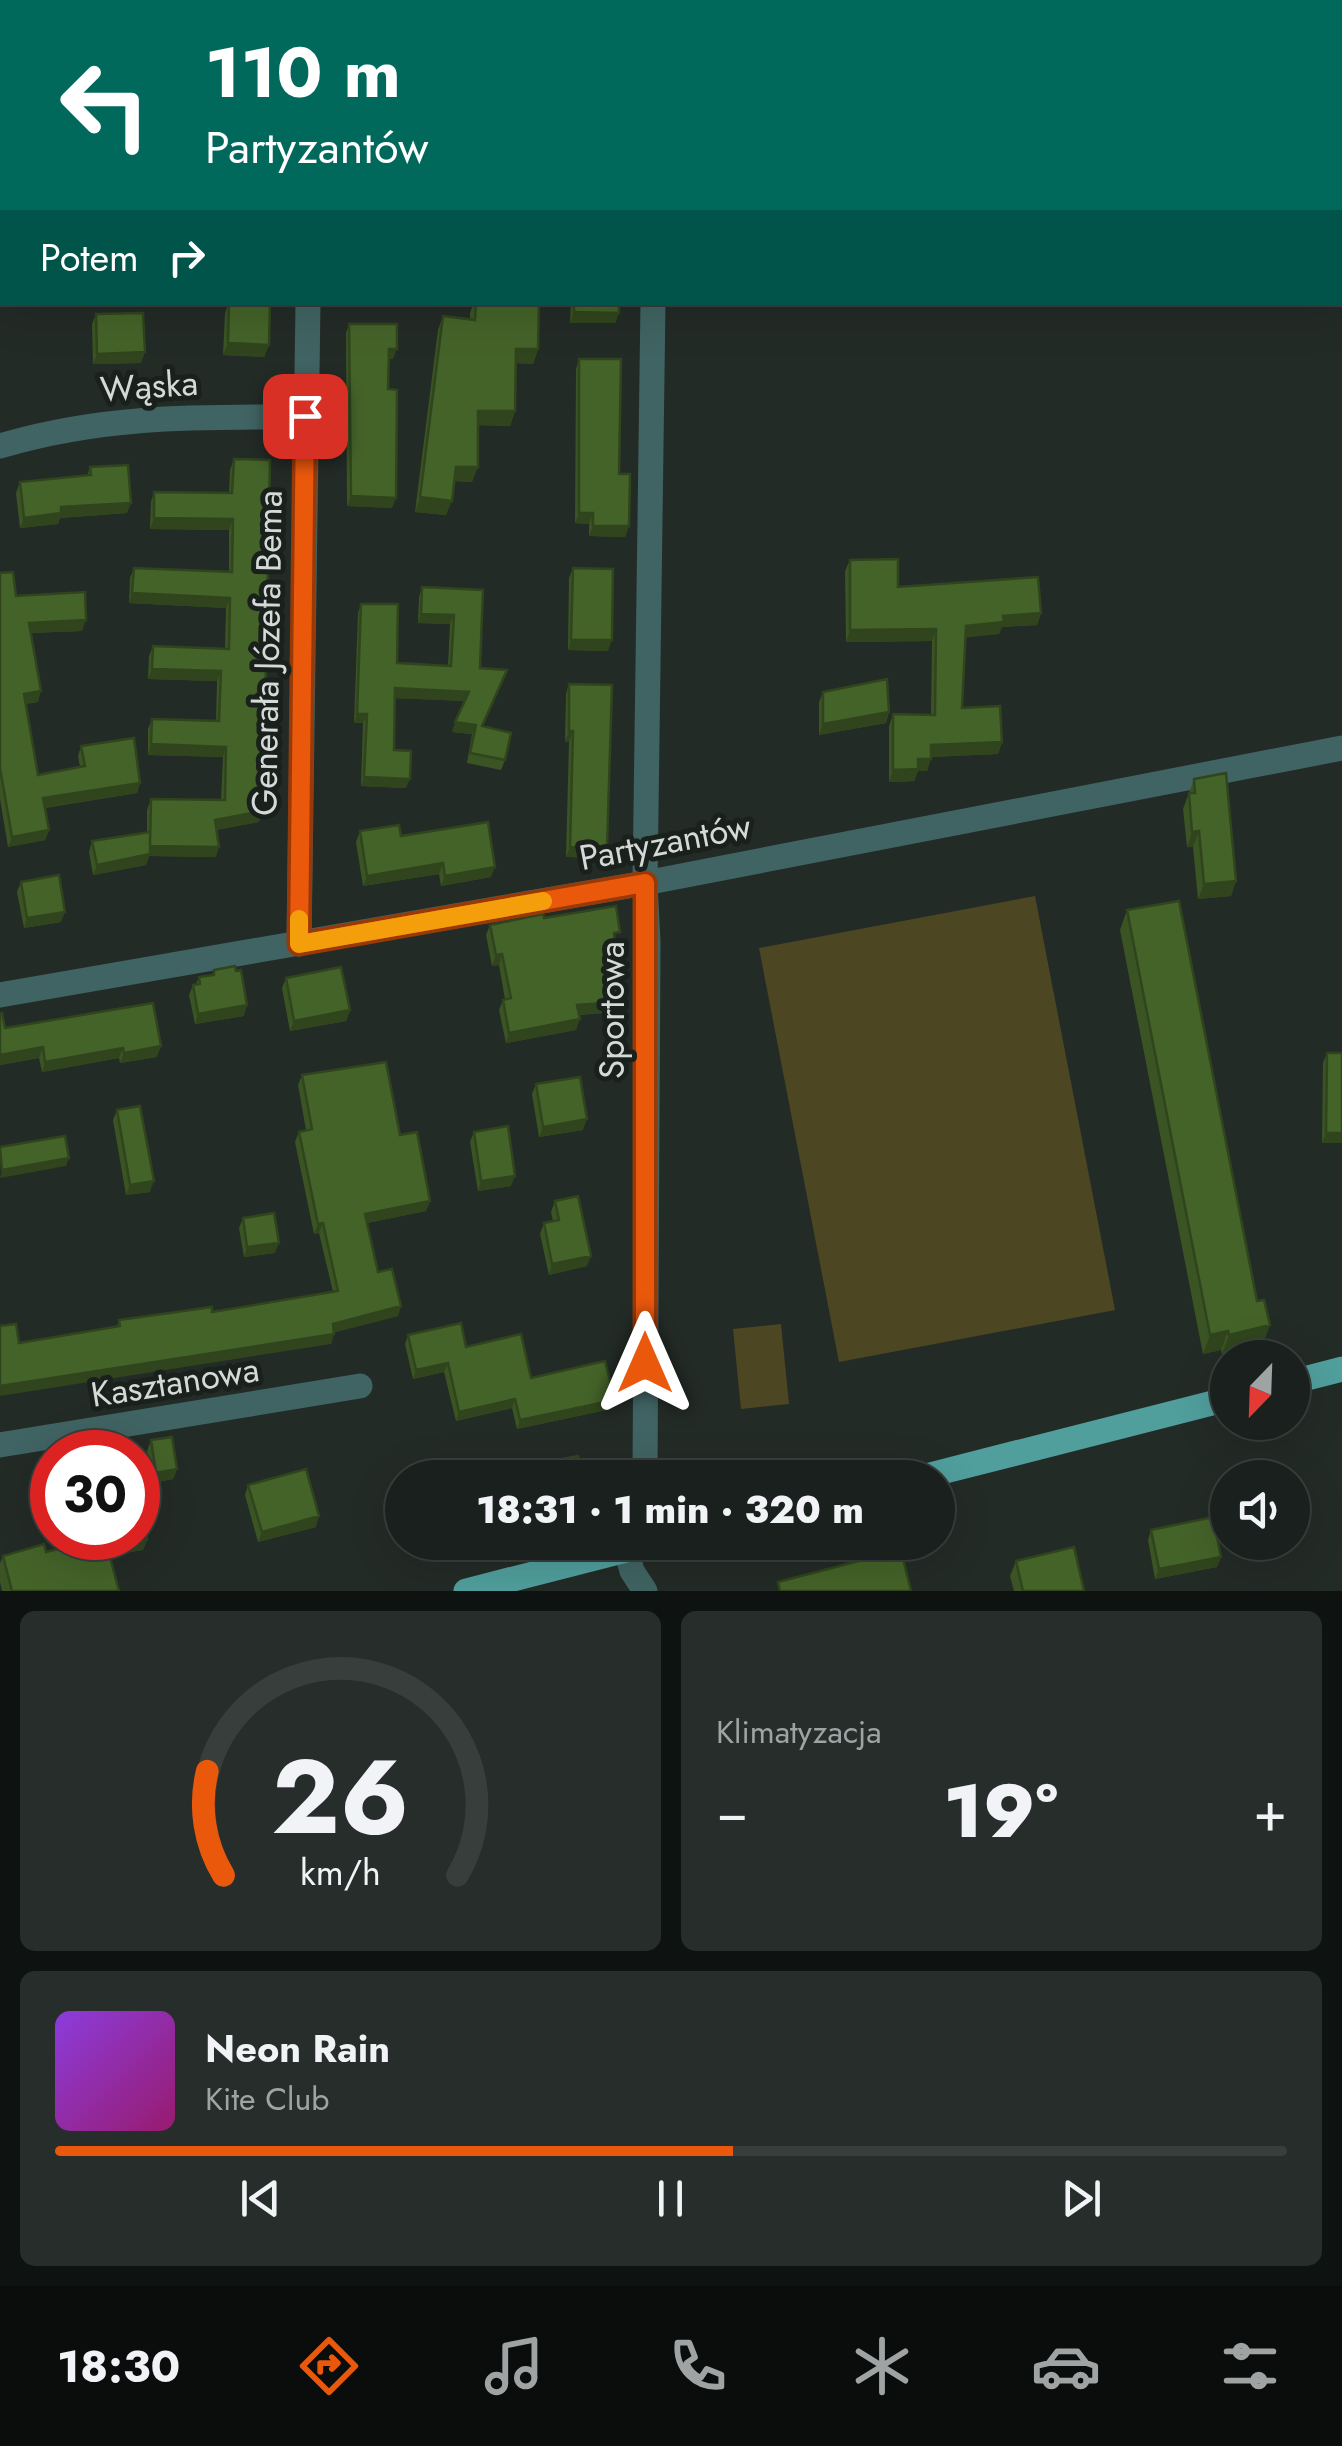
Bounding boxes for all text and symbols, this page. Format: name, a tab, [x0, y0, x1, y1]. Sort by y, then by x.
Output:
text: 110 m	[205, 22, 401, 123]
icon: left	[40, 40, 170, 170]
text: Partyzantów	[205, 115, 429, 180]
text: Potem	[40, 230, 139, 285]
icon: right	[159, 230, 214, 285]
street label: Wąska	[98, 358, 200, 414]
pin	[263, 374, 348, 459]
icon: arrive	[278, 389, 333, 444]
street label: Generała Józefa Bema	[239, 490, 295, 816]
street label: Partyzantów	[575, 801, 755, 883]
street label: Sportowa	[587, 941, 637, 1079]
position arrow	[593, 1311, 697, 1415]
north arrow	[1210, 1340, 1310, 1440]
map controls	[1210, 1340, 1310, 1560]
street label: Kasztanowa	[87, 1344, 263, 1420]
speed limit sign: 30	[30, 1430, 160, 1560]
button: sound	[1210, 1460, 1310, 1560]
text: 18:31 · 1 min · 320 m	[476, 1482, 864, 1537]
text: Klimatyzacja	[716, 1709, 882, 1755]
text: 26	[272, 1722, 409, 1872]
text: 19°	[944, 1757, 1058, 1865]
text: −	[716, 1772, 748, 1852]
text: +	[1253, 1772, 1287, 1852]
text: km/h	[300, 1847, 381, 1898]
text: Neon Rain	[205, 2021, 390, 2076]
text: Kite Club	[205, 2076, 329, 2122]
icon: previous	[233, 2171, 288, 2226]
icon: pause	[643, 2171, 698, 2226]
icon: next	[1054, 2171, 1109, 2226]
icon: directions	[294, 2331, 364, 2401]
icon: music	[479, 2331, 549, 2401]
icon: phone	[663, 2331, 733, 2401]
icon: climate	[847, 2331, 917, 2401]
icon: car	[1031, 2331, 1101, 2401]
icon: filters	[1215, 2331, 1285, 2401]
text: 18:30	[57, 2334, 180, 2399]

